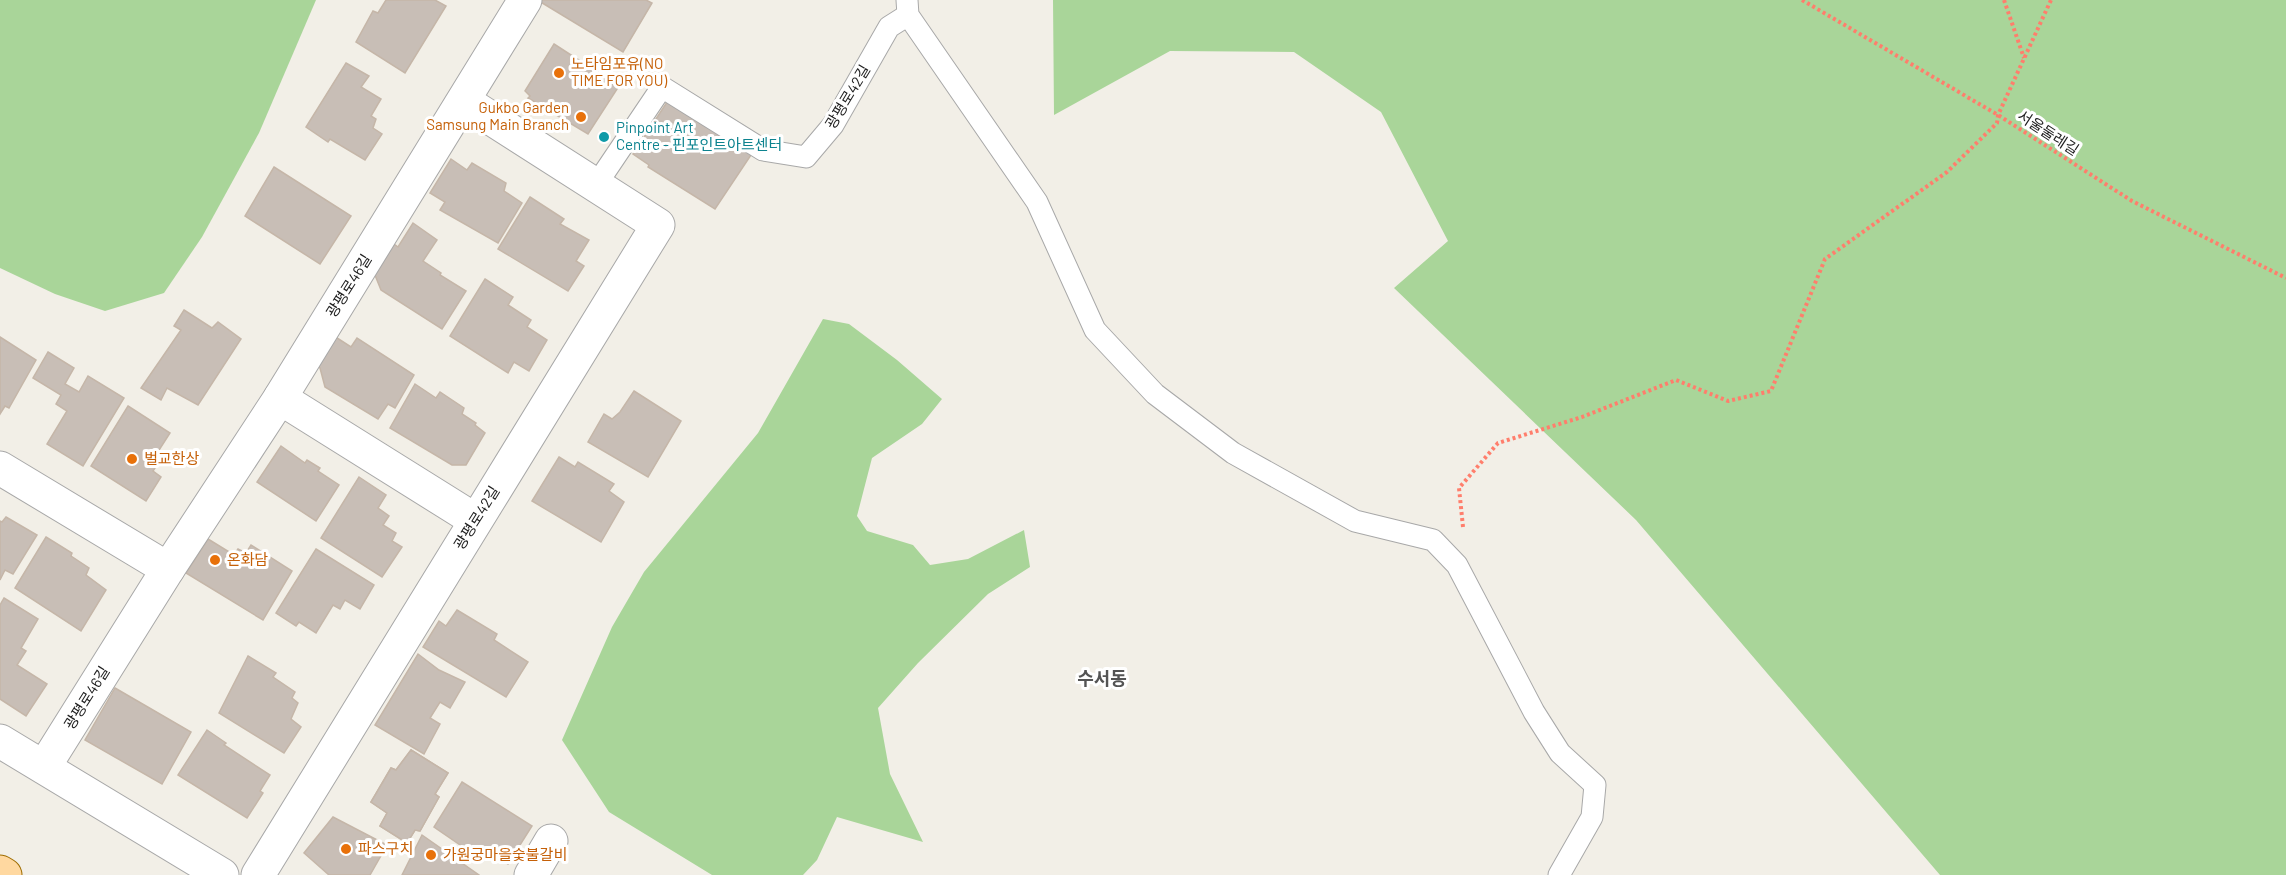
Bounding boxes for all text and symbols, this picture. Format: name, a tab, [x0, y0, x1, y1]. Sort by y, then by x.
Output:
place label: 노타임포유(NO TIME FOR YOU)	[571, 54, 667, 89]
street label: 광평로42길	[821, 61, 873, 132]
marker: 노타임포유(NO TIME FOR YOU)	[552, 66, 566, 80]
place label: Gukbo Garden Samsung Main Branch	[426, 98, 569, 133]
street label: 서울둘레길	[2015, 106, 2082, 159]
marker: Gukbo Garden Samsung Main Branch	[574, 110, 588, 124]
place label: Pinpoint Art Centre - 핀포인트아트센터	[616, 118, 782, 153]
marker: Pinpoint Art Centre - 핀포인트아트센터	[597, 130, 611, 144]
street label: 광평로46길	[322, 251, 375, 320]
place label: 벌교한상	[144, 449, 199, 467]
marker: 벌교한상	[125, 452, 139, 466]
street label: 광평로42길	[450, 482, 503, 553]
place label: 온화담	[227, 550, 269, 568]
marker: 온화담	[208, 553, 222, 567]
street label: 광평로46길	[60, 663, 113, 732]
district label: 수서동	[1077, 667, 1127, 689]
place label: 파스구치	[358, 839, 413, 857]
marker: 파스구치	[339, 842, 353, 856]
place label: 가원궁마을숯불갈비	[443, 845, 567, 863]
marker: 가원궁마을숯불갈비	[424, 848, 438, 862]

